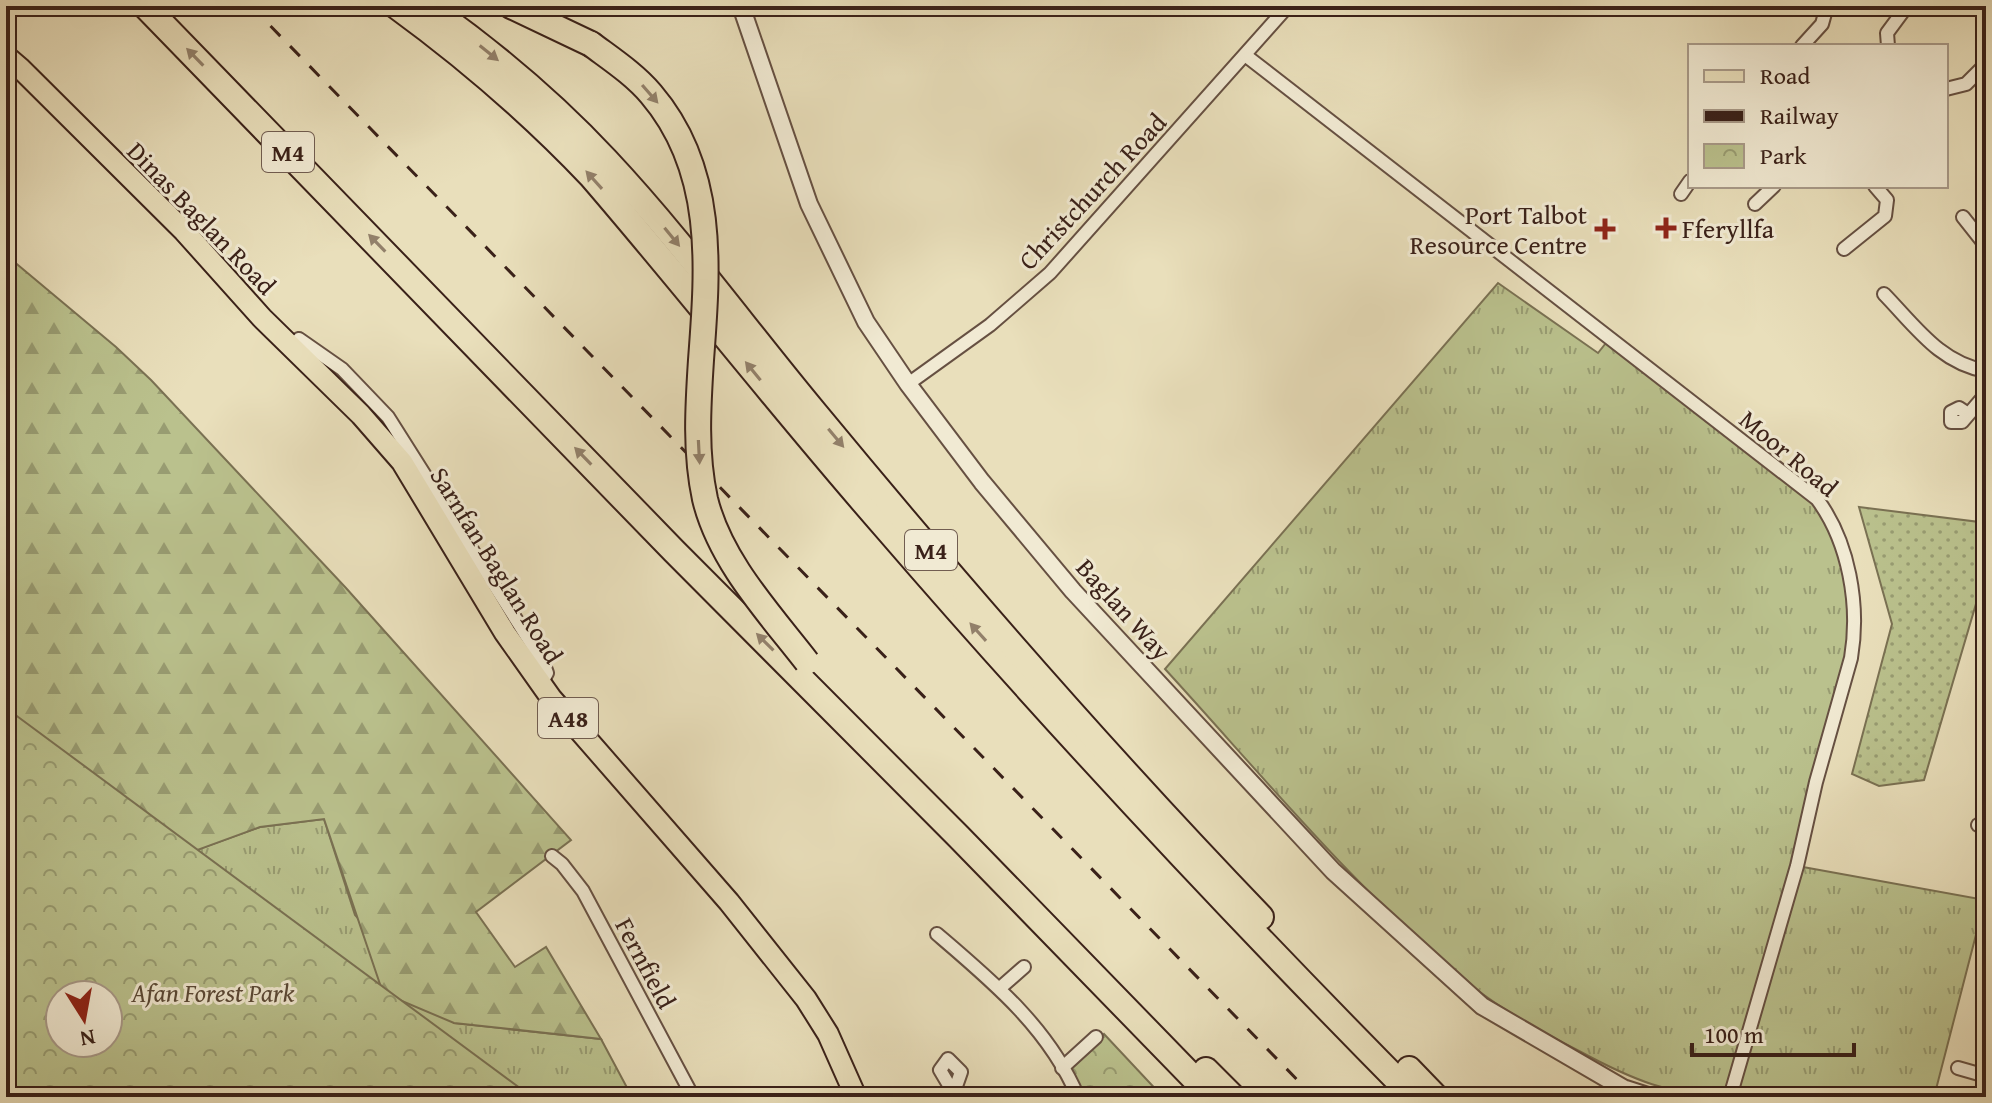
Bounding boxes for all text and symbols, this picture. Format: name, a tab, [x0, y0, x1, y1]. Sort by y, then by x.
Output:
one-way arrow	[479, 44, 499, 60]
legend	[1688, 44, 1948, 188]
one-way arrow	[186, 48, 204, 67]
text: Road	[1760, 58, 1810, 93]
one-way arrow	[641, 84, 658, 104]
text: Railway	[1760, 98, 1839, 133]
street label: Christchurch Road	[1009, 104, 1175, 278]
street label: Dinas Baglan Road	[118, 132, 286, 304]
road number: M4	[262, 132, 314, 172]
text: Park	[1760, 138, 1807, 173]
one-way arrow	[585, 170, 603, 189]
place label: Port Talbot Resource Centre	[1410, 195, 1587, 264]
place label: Fferyllfa	[1682, 209, 1775, 248]
marker: Port Talbot Resource Centre	[1594, 218, 1616, 240]
marker: Fferyllfa	[1657, 219, 1675, 237]
one-way arrow	[663, 227, 680, 247]
one-way arrow	[368, 234, 386, 253]
one-way arrow	[745, 361, 762, 382]
street label: Moor Road	[1731, 400, 1847, 506]
one-way arrow	[827, 428, 844, 448]
one-way arrow	[693, 440, 706, 465]
one-way arrow	[574, 447, 593, 466]
street label: Sarnfan Baglan Road	[421, 459, 573, 671]
road number: M4	[905, 530, 957, 570]
street label: Baglan Way	[1067, 549, 1181, 669]
one-way arrow	[969, 623, 987, 642]
one-way arrow	[756, 633, 775, 652]
road number: A48	[538, 698, 598, 738]
street label: Fernfield	[606, 910, 686, 1016]
park label: Afan Forest Park	[131, 973, 295, 1012]
north arrow	[44, 979, 124, 1059]
scale bar	[1692, 1007, 1854, 1057]
text: 100 m	[1704, 1017, 1764, 1052]
text: N	[77, 1022, 98, 1056]

